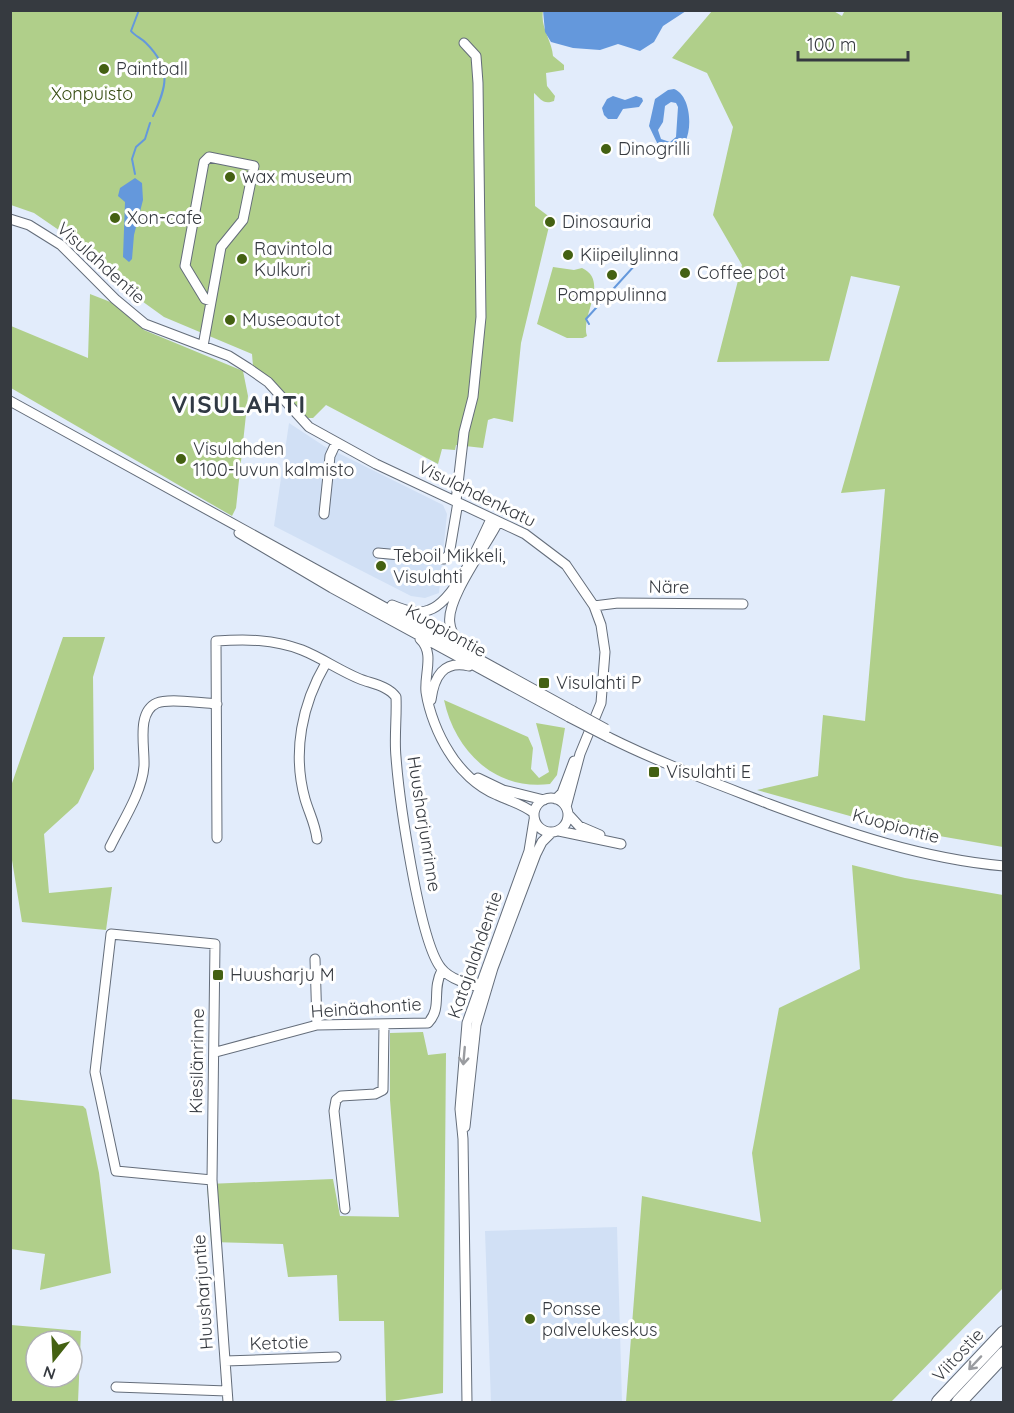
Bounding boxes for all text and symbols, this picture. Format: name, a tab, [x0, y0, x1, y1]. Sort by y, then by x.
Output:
scale bar	[798, 24, 908, 62]
text: 100 m	[807, 33, 856, 56]
place label: Paintball	[116, 57, 188, 80]
marker: Paintball	[97, 62, 111, 76]
park label: Xonpuisto	[51, 82, 133, 105]
place label: Dinogrilli	[618, 137, 690, 160]
marker: Dinogrilli	[599, 142, 613, 156]
place label: wax museum	[242, 165, 352, 188]
marker: wax museum	[223, 170, 237, 184]
place label: Xon-cafe	[127, 206, 202, 229]
place label: Dinosauria	[562, 210, 651, 233]
marker: Xon-cafe	[108, 211, 122, 225]
marker: Dinosauria	[543, 215, 557, 229]
street label: Visulahdentie	[52, 217, 150, 308]
place label: Ravintola Kulkuri	[254, 237, 333, 281]
place label: Kiipeilylinna	[580, 243, 679, 266]
marker: Kiipeilylinna	[561, 248, 575, 262]
marker: Ravintola Kulkuri	[235, 252, 249, 266]
place label: Coffee pot	[697, 261, 786, 284]
marker: Coffee pot	[678, 266, 692, 280]
marker: Pomppulinna	[605, 268, 619, 282]
place label: Pomppulinna	[557, 283, 667, 306]
place label: Museoautot	[242, 308, 341, 331]
marker: Museoautot	[223, 313, 237, 327]
district label: VISULAHTI	[171, 389, 307, 419]
place label: Visulahden 1100-luvun kalmisto	[193, 437, 354, 481]
marker: Visulahden 1100-luvun kalmisto	[174, 452, 188, 466]
street label: Visulahdenkatu	[415, 455, 540, 532]
place label: Teboil Mikkeli, Visulahti	[393, 544, 506, 588]
marker: Teboil Mikkeli, Visulahti	[374, 559, 388, 573]
street label: Näre	[648, 575, 690, 598]
street label: Kuopiontie	[402, 599, 491, 662]
place label: Visulahti P	[556, 671, 641, 694]
marker: Visulahti P	[537, 676, 551, 690]
street label: Huusharjunrinne	[402, 754, 447, 893]
place label: Visulahti E	[666, 760, 751, 783]
marker: Visulahti E	[647, 765, 661, 779]
street label: Kuopiontie	[850, 803, 942, 848]
street label: Katajalahdentie	[442, 888, 507, 1021]
place label: Huusharju M	[230, 963, 335, 986]
marker: Huusharju M	[211, 968, 225, 982]
street label: Heinäahontie	[310, 992, 422, 1023]
street label: Kiesilänrinne	[184, 1008, 209, 1114]
one-way arrow	[458, 1045, 469, 1065]
street label: Huusharjuntie	[187, 1234, 218, 1350]
place label: Ponsse palvelukeskus	[542, 1297, 657, 1341]
marker: Ponsse palvelukeskus	[523, 1312, 537, 1326]
street label: Viitostie	[927, 1323, 988, 1386]
north arrow	[24, 1329, 84, 1389]
street label: Ketotie	[249, 1330, 309, 1355]
one-way arrow	[968, 1355, 982, 1370]
text: N	[41, 1362, 58, 1385]

